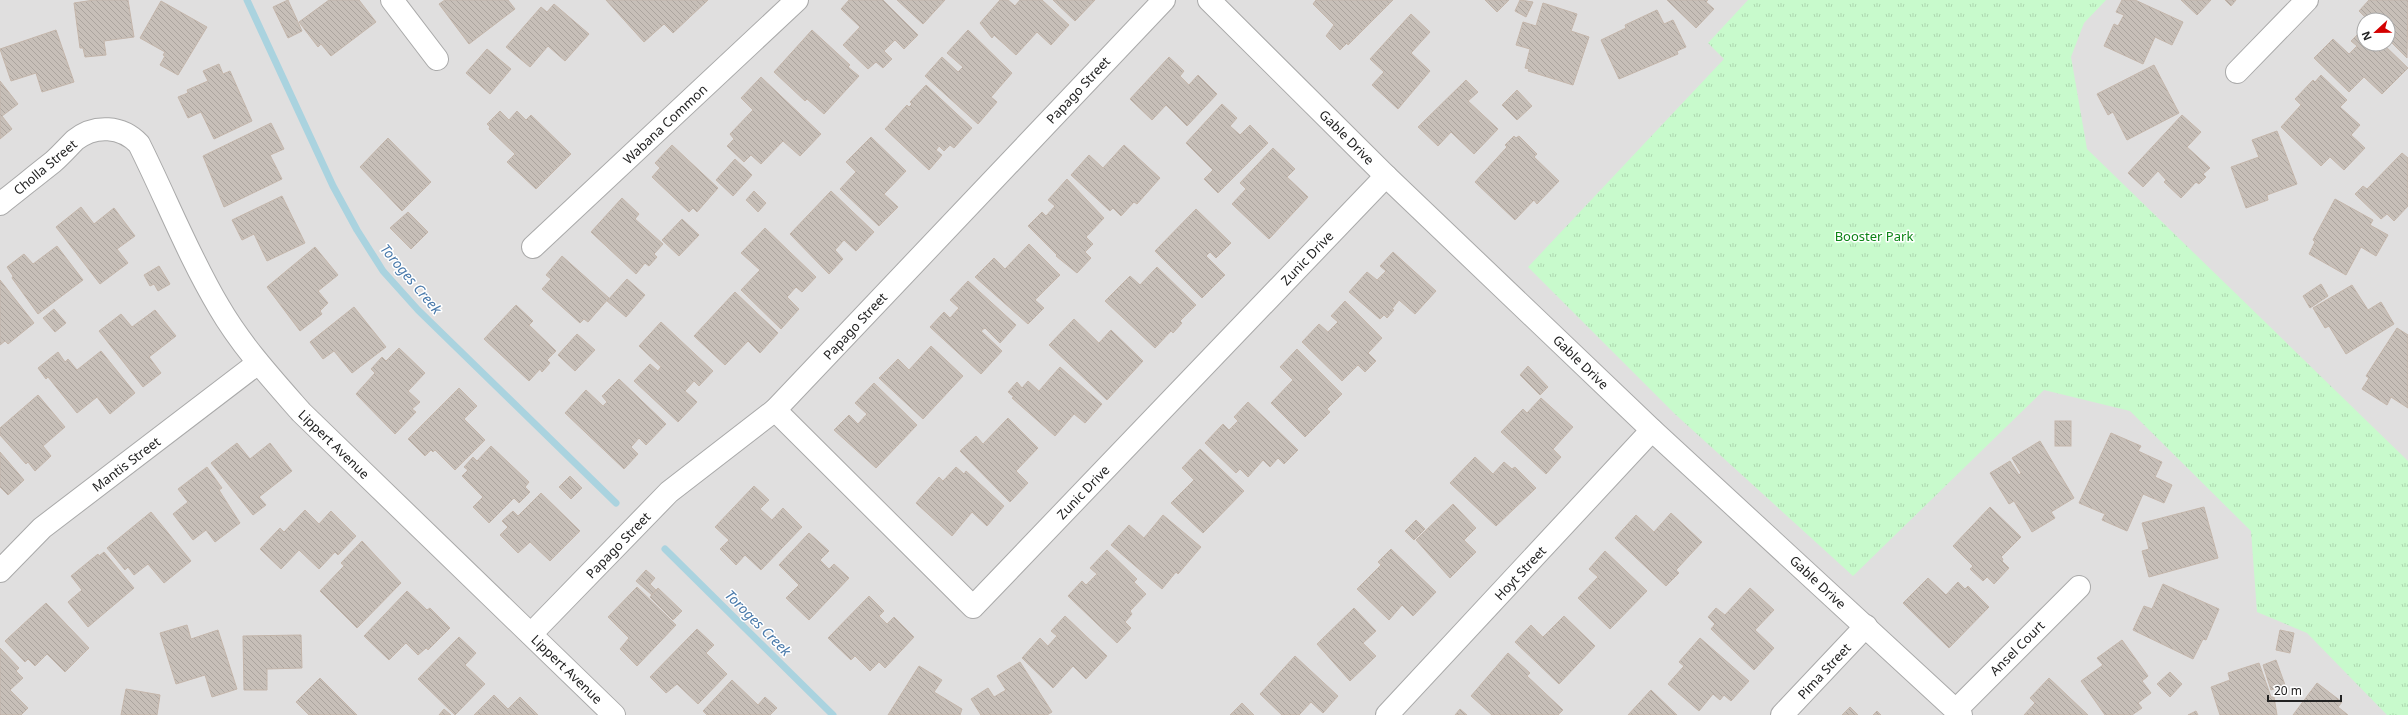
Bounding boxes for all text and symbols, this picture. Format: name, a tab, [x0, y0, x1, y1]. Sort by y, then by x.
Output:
north arrow	[2356, 12, 2396, 52]
text: N	[2358, 29, 2375, 43]
street label: Papago Street	[1042, 52, 1114, 128]
street label: Wabana Common	[619, 80, 711, 168]
street label: Gable Drive	[1316, 106, 1378, 168]
street label: Cholla Street	[9, 135, 81, 199]
street label: Zunic Drive	[1277, 227, 1337, 289]
park label: Booster Park	[1835, 227, 1913, 245]
water label: Toroges Creek	[376, 240, 447, 319]
street label: Papago Street	[819, 288, 891, 364]
street label: Gable Drive	[1549, 331, 1613, 393]
street label: Lippert Avenue	[294, 405, 374, 483]
street label: Mantis Street	[88, 432, 164, 496]
street label: Zunic Drive	[1053, 461, 1113, 523]
street label: Papago Street	[582, 508, 655, 582]
street label: Hoyt Street	[1490, 542, 1550, 604]
street label: Gable Drive	[1786, 551, 1850, 613]
water label: Toroges Creek	[721, 585, 796, 661]
street label: Ansel Court	[1986, 616, 2049, 679]
street label: Lippert Avenue	[527, 630, 607, 708]
street label: Pima Street	[1793, 639, 1855, 703]
scale bar	[2268, 677, 2341, 703]
text: 20 m	[2274, 682, 2302, 699]

